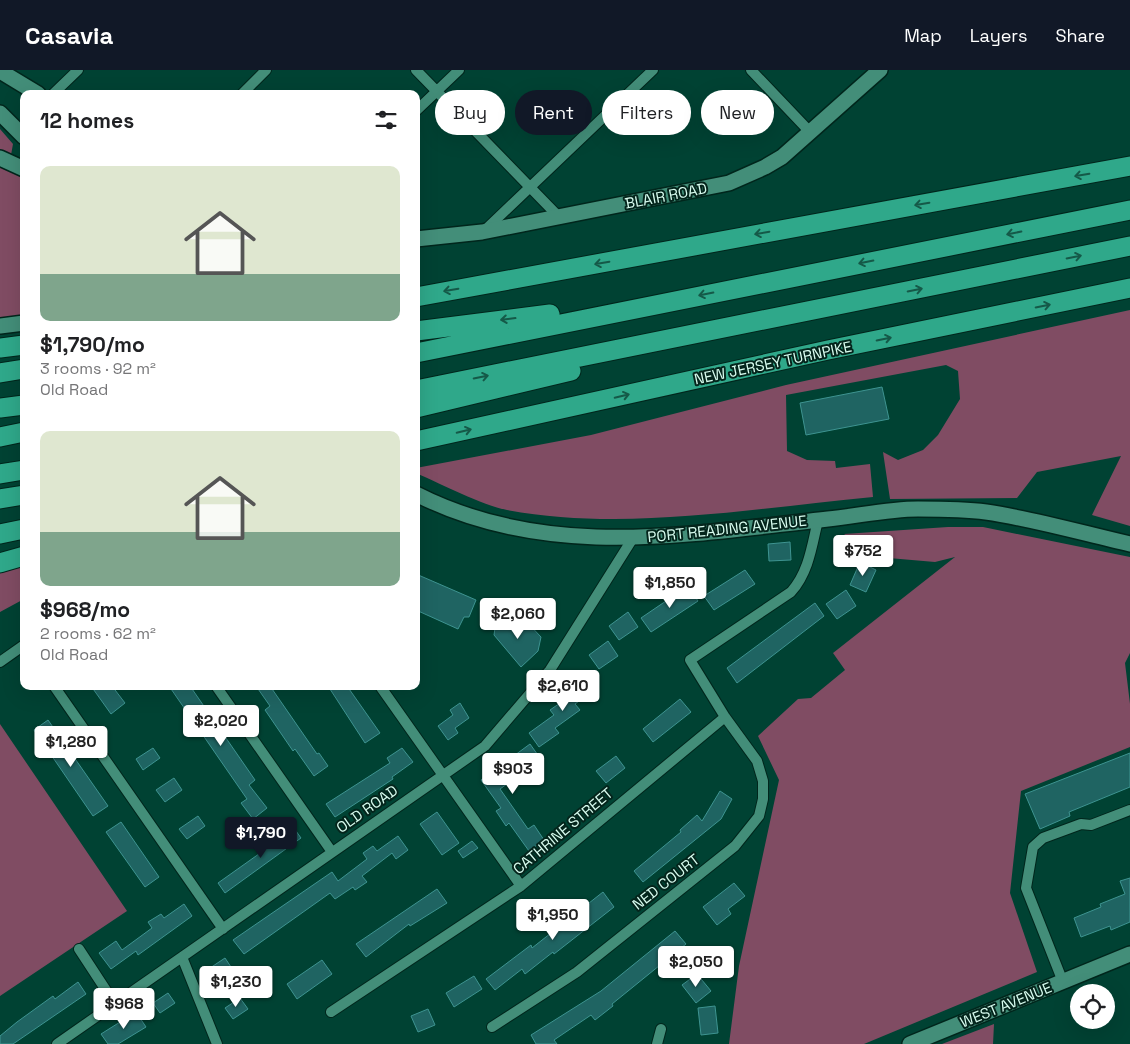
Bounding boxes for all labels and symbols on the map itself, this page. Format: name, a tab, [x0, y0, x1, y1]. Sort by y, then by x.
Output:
one-way arrow	[1074, 170, 1090, 180]
street label: BLAIR ROAD	[623, 178, 709, 213]
one-way arrow	[915, 199, 931, 209]
one-way arrow	[1006, 228, 1022, 238]
one-way arrow	[755, 229, 771, 239]
one-way arrow	[1066, 252, 1082, 262]
one-way arrow	[595, 258, 611, 268]
one-way arrow	[858, 258, 874, 267]
one-way arrow	[907, 284, 923, 294]
one-way arrow	[443, 286, 459, 296]
one-way arrow	[699, 290, 715, 300]
one-way arrow	[1035, 300, 1051, 310]
one-way arrow	[500, 314, 516, 324]
one-way arrow	[875, 333, 891, 343]
street label: NEW JERSEY TURNPIKE	[692, 337, 853, 389]
one-way arrow	[473, 371, 489, 381]
one-way arrow	[614, 391, 630, 400]
one-way arrow	[455, 426, 471, 435]
street label: PORT READING AVENUE	[646, 511, 807, 546]
pin: $752	[833, 534, 893, 577]
pin: $1,850	[629, 566, 711, 609]
pin: $2,060	[477, 598, 559, 640]
pin: $2,610	[522, 670, 604, 712]
pin: $2,020	[180, 704, 262, 747]
pin: $1,280	[30, 726, 112, 768]
pin: $903	[483, 752, 543, 795]
street label: OLD ROAD	[332, 780, 401, 837]
street label: CATHRINE STREET	[509, 783, 617, 878]
pin: $1,790	[220, 816, 302, 859]
street label: NED COURT	[628, 849, 703, 914]
pin: $1,950	[512, 898, 594, 941]
pin: $2,050	[655, 946, 737, 988]
pin: $1,230	[195, 966, 277, 1008]
street label: WEST AVENUE	[957, 978, 1054, 1032]
pin: $968	[94, 988, 154, 1030]

